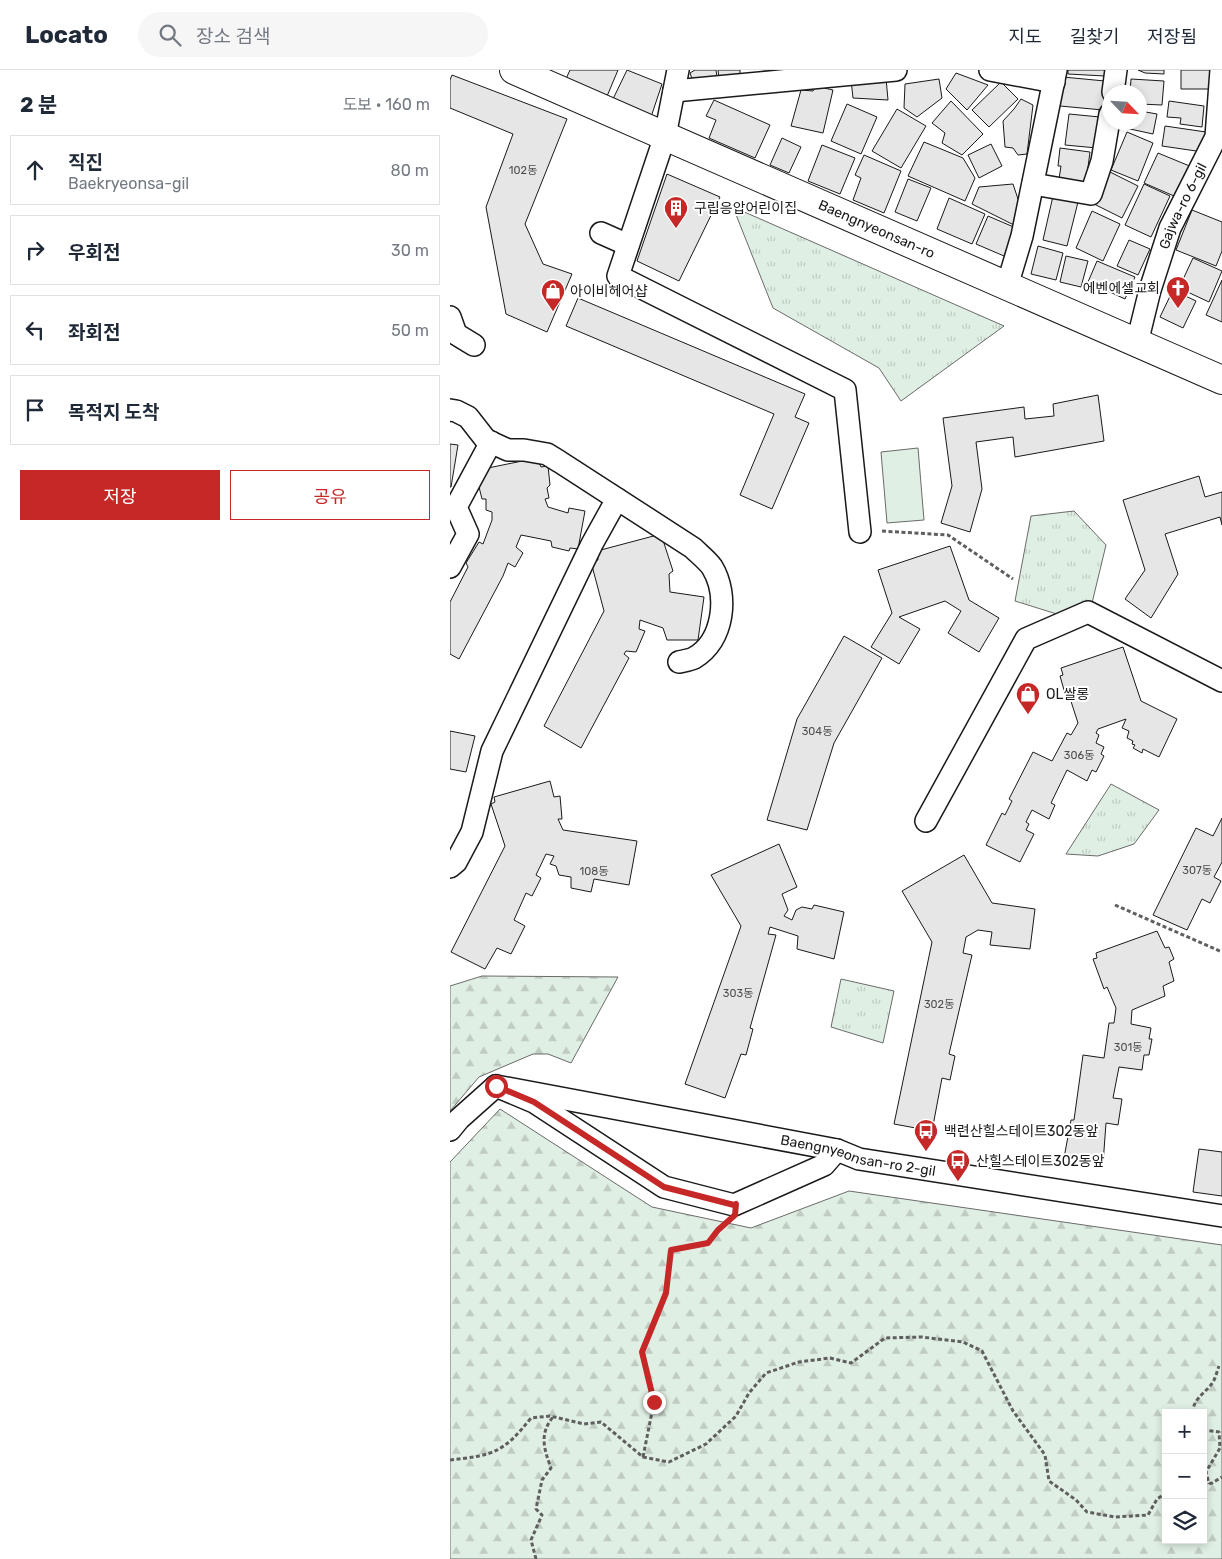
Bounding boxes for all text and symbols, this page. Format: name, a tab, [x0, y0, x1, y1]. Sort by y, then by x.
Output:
search box	[138, 12, 488, 57]
text: Locato	[25, 21, 108, 49]
icon: search	[156, 21, 184, 49]
text: 장소 검색	[196, 25, 271, 48]
text: 지도	[1009, 26, 1042, 48]
text: 길찾기	[1070, 26, 1119, 48]
text: 저장됨	[1147, 26, 1197, 48]
north arrow	[1102, 85, 1147, 130]
text: 2 분	[20, 92, 57, 117]
text: 도보 · 160 m	[343, 95, 430, 114]
text: 직진	[68, 151, 103, 174]
icon: ahead	[21, 156, 49, 184]
street label: Gajwa-ro 6-gil	[1155, 160, 1210, 251]
text: 80 m	[391, 161, 429, 180]
house number: 102동	[509, 164, 537, 177]
text: Baekryeonsa-gil	[68, 174, 189, 193]
building icon: 구립응압어린이집	[663, 195, 689, 229]
street label: Baengnyeonsan-ro	[816, 196, 938, 262]
place label: 구립응압어린이집	[694, 200, 797, 217]
icon: right	[21, 236, 49, 264]
text: 우회전	[68, 241, 120, 264]
text: 30 m	[391, 241, 429, 260]
church icon: 에벤에셀교회	[1165, 275, 1191, 309]
shop icon: 아이비헤어샵	[540, 278, 566, 312]
place label: 에벤에셀교회	[1083, 280, 1160, 297]
place label: 아이비헤어샵	[570, 283, 647, 300]
icon: left	[21, 316, 49, 344]
text: 좌회전	[68, 321, 120, 344]
text: 50 m	[391, 321, 429, 340]
icon: arrive	[21, 396, 49, 424]
text: 목적지 도착	[68, 401, 159, 424]
button: 저장	[20, 470, 220, 520]
button: 공유	[230, 470, 430, 520]
shop icon: OL쌀롱	[1015, 681, 1041, 715]
place label: OL쌀롱	[1046, 686, 1089, 703]
house number: 304동	[802, 725, 832, 738]
house number: 306동	[1064, 749, 1094, 762]
house number: 307동	[1182, 864, 1212, 877]
house number: 108동	[580, 865, 608, 878]
house number: 303동	[723, 987, 753, 1000]
house number: 302동	[924, 998, 954, 1011]
house number: 301동	[1114, 1041, 1142, 1054]
route start	[485, 1075, 508, 1098]
bus stop icon: 백련산힐스테이트302동앞	[913, 1118, 939, 1152]
place label: 백련산힐스테이트302동앞	[944, 1123, 1098, 1140]
street label: Baengnyeonsan-ro 2-gil	[779, 1131, 937, 1179]
bus stop icon: 산힐스테이트302동앞	[945, 1148, 971, 1182]
place label: 산힐스테이트302동앞	[976, 1153, 1105, 1170]
route end	[643, 1391, 666, 1414]
map controls	[1162, 1409, 1207, 1544]
button: +	[1162, 1409, 1207, 1454]
button: −	[1162, 1454, 1207, 1499]
button: layers	[1162, 1499, 1207, 1544]

